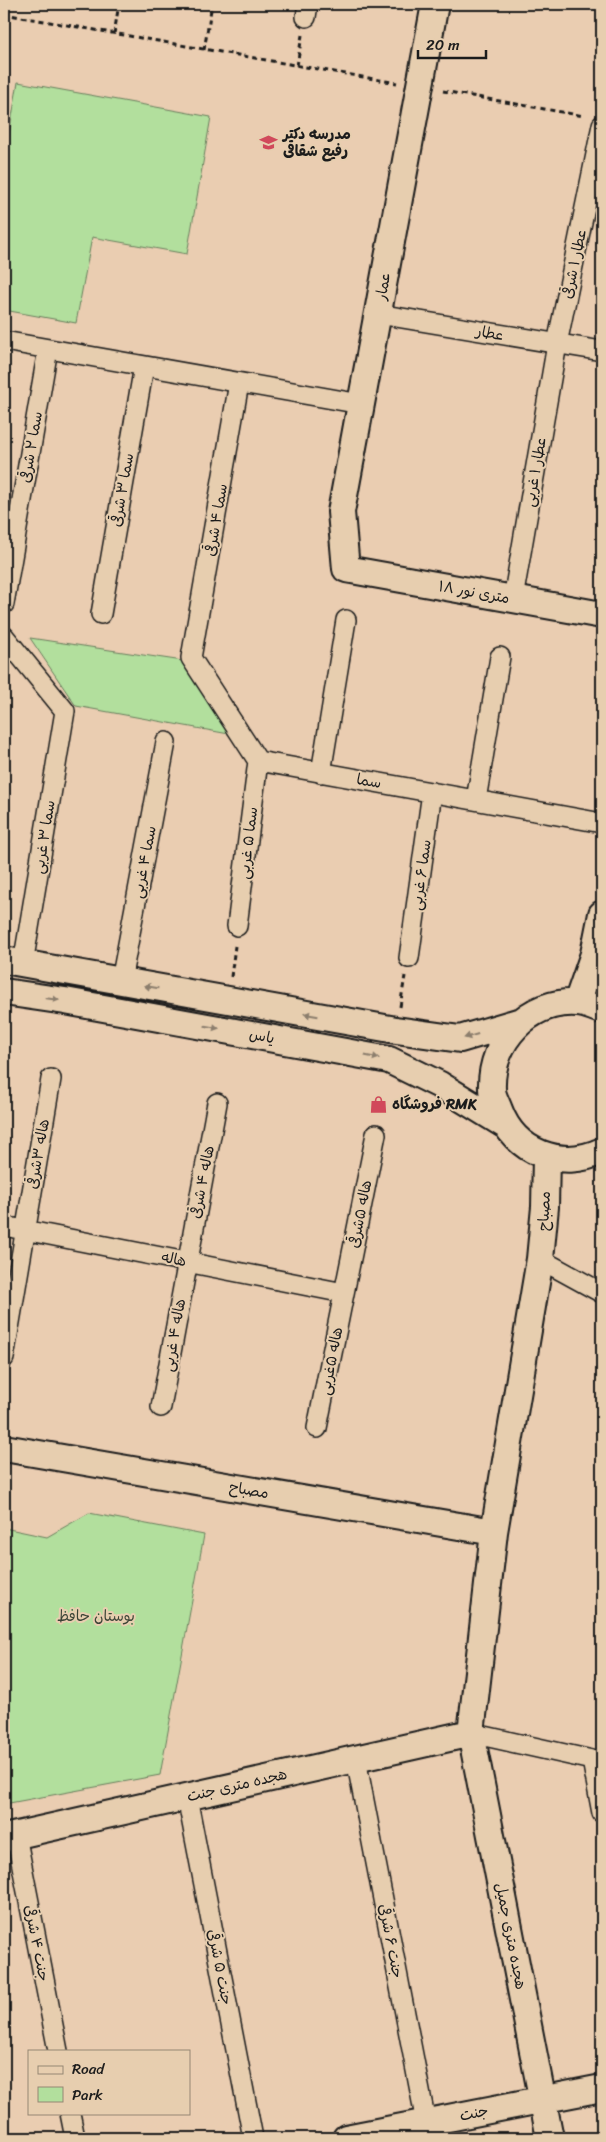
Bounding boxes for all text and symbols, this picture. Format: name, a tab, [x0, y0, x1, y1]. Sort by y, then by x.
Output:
scale bar	[418, 28, 486, 60]
text: 20 m	[426, 32, 460, 58]
place label: مدرسه دکتر رفیع شقاقی	[281, 121, 351, 164]
school or university icon: مدرسه دکتر رفیع شقاقی	[259, 133, 279, 153]
street label: عطار ۱ شرقی	[554, 227, 594, 301]
street label: عمار	[368, 270, 398, 303]
street label: عطار	[473, 318, 506, 348]
street label: سما ۲ شرقی	[12, 409, 50, 485]
street label: عطار ۱ غربی	[516, 435, 554, 509]
street label: سما ۳ شرقی	[103, 451, 141, 529]
street label: سما ۴ شرقی	[197, 482, 235, 558]
street label: ۱۸ متری نور	[436, 573, 512, 611]
street label: سما	[354, 766, 384, 796]
street label: سما ۳ غربی	[25, 798, 63, 876]
street label: سما ۵ غربی	[231, 805, 265, 881]
street label: سما ۴ غربی	[124, 823, 164, 901]
street label: سما ۶ غربی	[403, 838, 439, 912]
one-way arrow	[143, 982, 159, 990]
one-way arrow	[44, 995, 60, 1003]
one-way arrow	[303, 1011, 319, 1019]
street label: یاس	[247, 1021, 277, 1051]
one-way arrow	[204, 1023, 220, 1031]
one-way arrow	[464, 1032, 479, 1040]
one-way arrow	[364, 1053, 380, 1061]
place label: فروشگاه RMK	[392, 1091, 478, 1117]
shop icon: فروشگاه RMK	[368, 1094, 388, 1114]
street label: هاله ۳شرقی	[19, 1117, 57, 1191]
street label: هاله ۴ شرقی	[182, 1143, 222, 1221]
street label: هاله ۵شرقی	[341, 1178, 379, 1250]
street label: مصباح	[530, 1190, 558, 1232]
street label: هاله	[159, 1244, 189, 1274]
street label: هاله ۴ غربی	[155, 1296, 193, 1374]
street label: هاله ۵غربی	[312, 1325, 350, 1397]
street label: مصباح	[227, 1474, 271, 1506]
park label: بوستان حافظ	[57, 1603, 135, 1629]
street label: هجده متری جنت	[184, 1761, 290, 1809]
street label: هجده متری جمیل	[488, 1880, 534, 1992]
street label: جنت ۴ شرقی	[17, 1902, 57, 1984]
street label: جنت ۶ شرقی	[371, 1902, 411, 1980]
street label: جنت ۵ شرقی	[200, 1927, 240, 2007]
legend	[28, 2050, 190, 2114]
text: Road	[72, 2056, 105, 2082]
text: Park	[72, 2082, 103, 2108]
street label: جنت	[457, 2097, 491, 2129]

